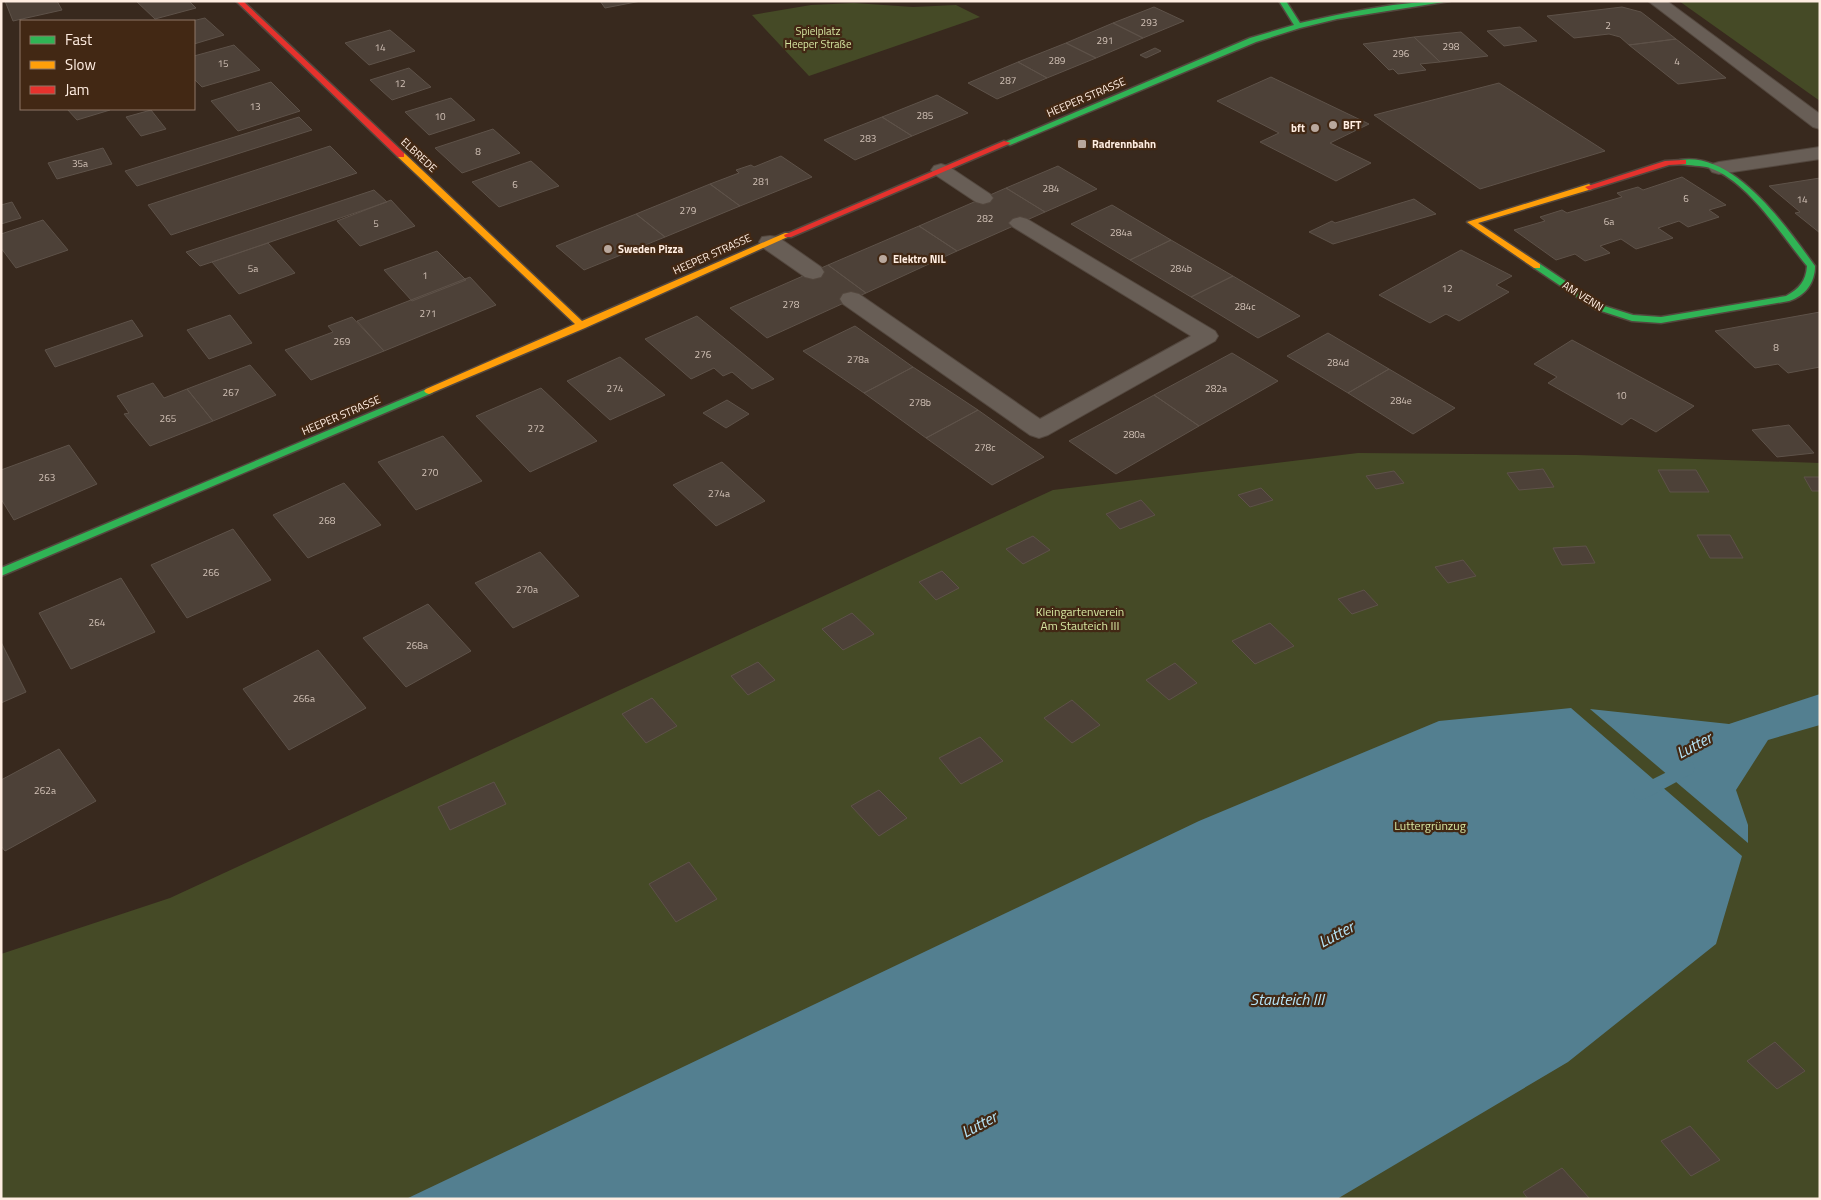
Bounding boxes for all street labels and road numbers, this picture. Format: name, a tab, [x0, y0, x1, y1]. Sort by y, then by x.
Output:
street label: HEEPER STRASSE	[1044, 73, 1128, 121]
street label: ELBREDE	[397, 134, 441, 176]
street label: HEEPER STRASSE	[670, 230, 754, 278]
street label: AM VENN	[1559, 277, 1607, 315]
street label: HEEPER STRASSE	[299, 391, 383, 439]

